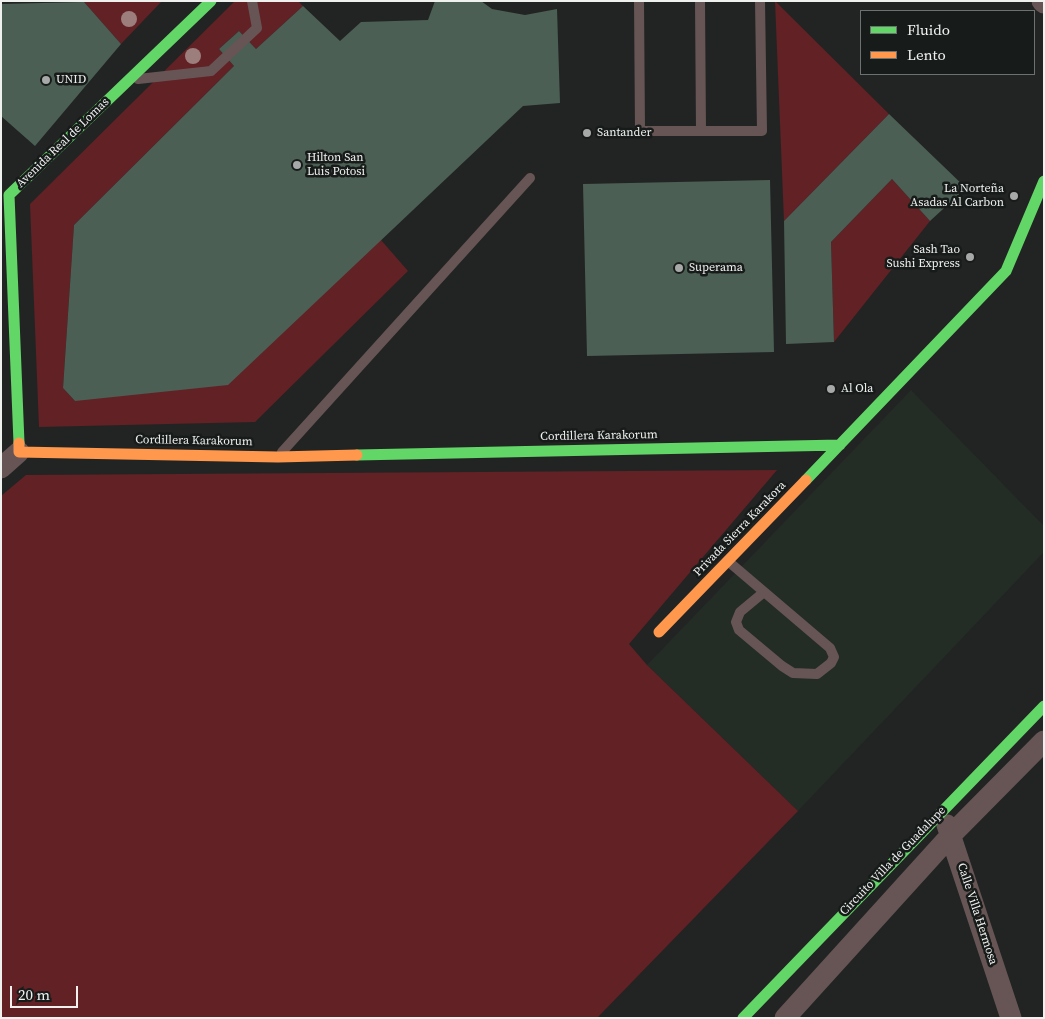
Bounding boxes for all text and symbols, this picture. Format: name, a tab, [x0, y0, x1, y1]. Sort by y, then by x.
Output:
legend	[860, 10, 1035, 75]
text: Fluido	[907, 19, 950, 40]
text: Lento	[907, 44, 946, 65]
place label: UNID	[56, 73, 86, 87]
marker: UNID	[40, 74, 52, 86]
street label: Avenida Real de Lomas	[14, 95, 112, 191]
place label: Santander	[597, 126, 652, 140]
marker: Santander	[581, 127, 593, 139]
place label: Hilton San Luis Potosi	[307, 151, 365, 179]
marker: Hilton San Luis Potosi	[291, 159, 303, 171]
place label: La Norteña Asadas Al Carbon	[910, 182, 1004, 210]
marker: La Norteña Asadas Al Carbon	[1008, 190, 1020, 202]
place label: Sash Tao Sushi Express	[887, 243, 960, 271]
marker: Sash Tao Sushi Express	[964, 251, 976, 263]
place label: Superama	[689, 261, 743, 275]
marker: Superama	[673, 262, 685, 274]
place label: Al Ola	[841, 382, 873, 396]
marker: Al Ola	[825, 383, 837, 395]
street label: Cordillera Karakorum	[540, 428, 658, 444]
street label: Cordillera Karakorum	[135, 433, 253, 449]
street label: Privada Sierra Karakora	[691, 478, 789, 580]
street label: Circuito Villa de Guadalupe	[837, 803, 949, 919]
street label: Calle Villa Hermosa	[954, 861, 1000, 967]
scale bar	[12, 976, 80, 1008]
text: 20 m	[18, 984, 50, 1005]

